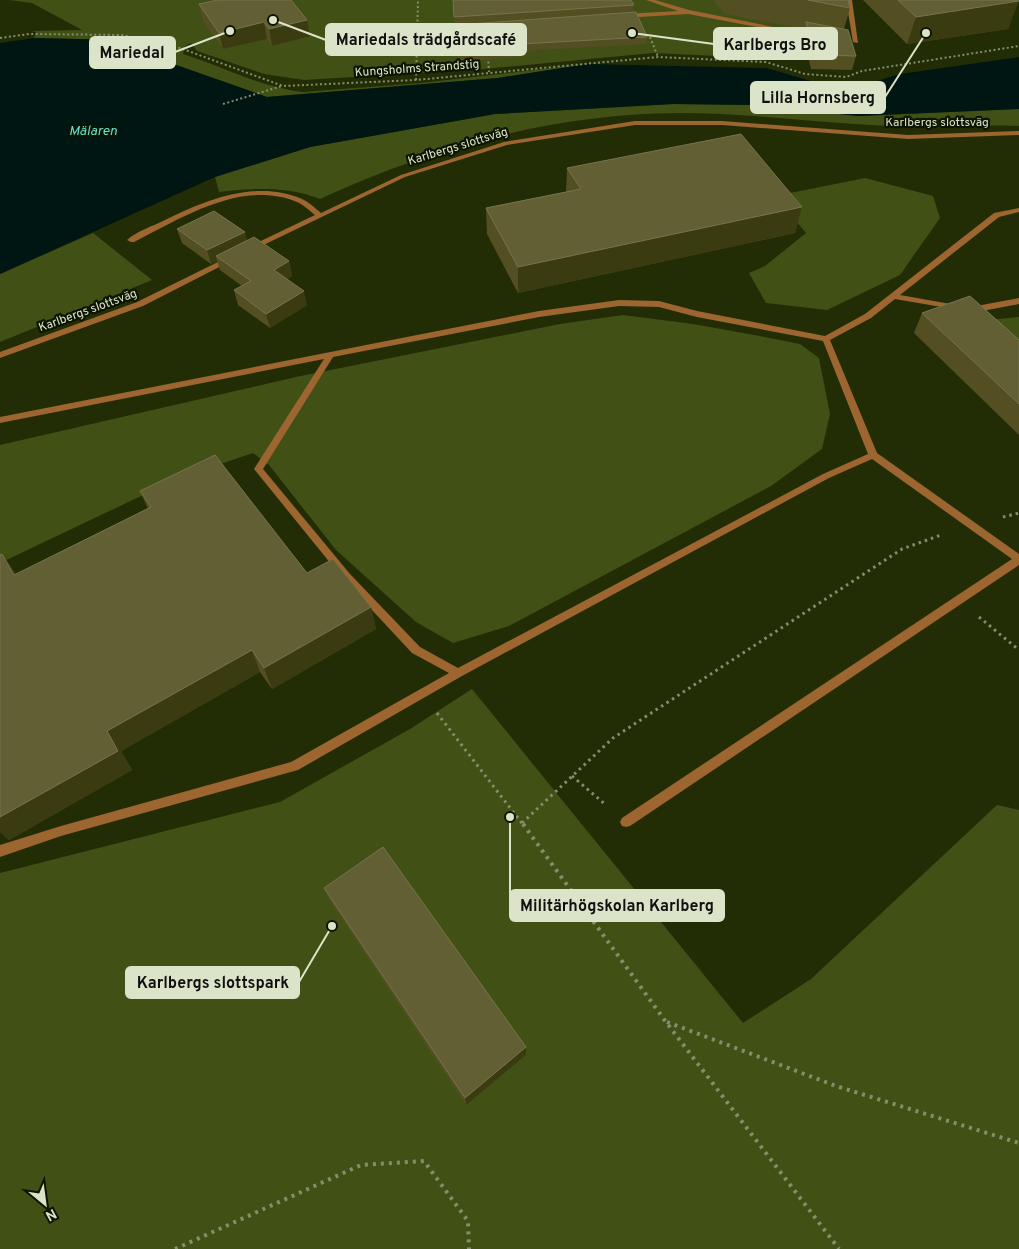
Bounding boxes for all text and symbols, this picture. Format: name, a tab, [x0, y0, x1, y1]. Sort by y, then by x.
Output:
callout: Mariedals trädgårdscafé	[326, 24, 526, 55]
callout: Karlbergs Bro	[714, 28, 837, 59]
text: Mariedals trädgårdscafé	[336, 30, 516, 51]
text: Karlbergs Bro	[723, 36, 827, 56]
callout: Mariedal	[90, 37, 175, 68]
text: Mariedal	[99, 44, 165, 64]
street label: Kungsholms Strandstig	[354, 57, 480, 81]
callout: Lilla Hornsberg	[751, 82, 885, 113]
text: Lilla Hornsberg	[761, 89, 875, 109]
street label: Karlbergs slottsväg	[885, 115, 989, 131]
water label: Mälaren	[69, 123, 118, 140]
street label: Karlbergs slottsväg	[406, 124, 510, 170]
street label: Karlbergs slottsväg	[37, 286, 139, 336]
callout: Militärhögskolan Karlberg	[510, 890, 724, 921]
text: Militärhögskolan Karlberg	[520, 897, 714, 917]
callout: Karlbergs slottspark	[126, 967, 299, 998]
text: Karlbergs slottspark	[137, 974, 289, 994]
north arrow	[20, 1179, 70, 1229]
text: N	[42, 1204, 59, 1224]

